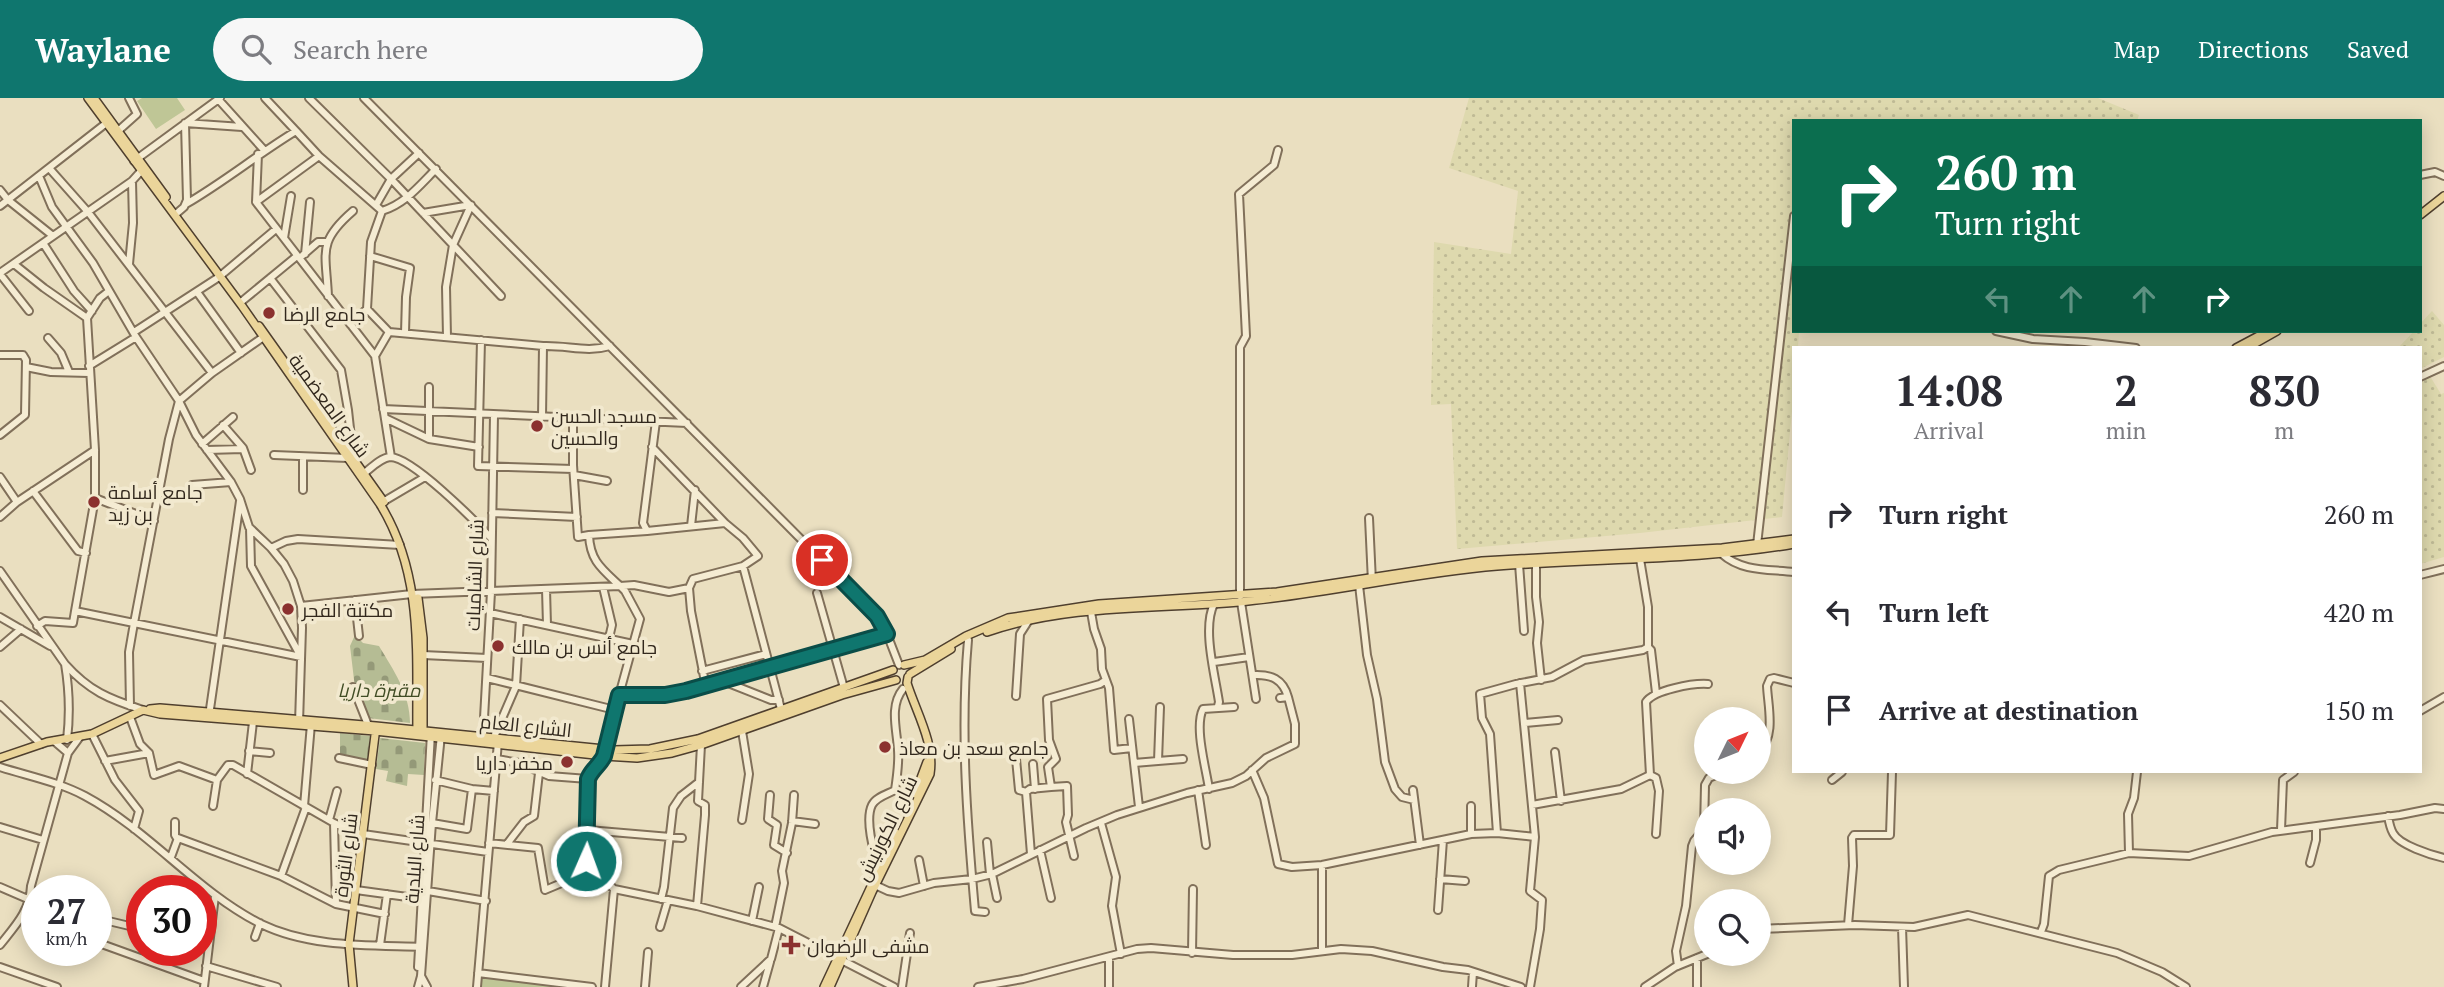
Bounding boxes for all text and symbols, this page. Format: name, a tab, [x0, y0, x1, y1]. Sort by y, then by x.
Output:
search box	[213, 18, 703, 81]
text: Waylane	[35, 28, 171, 71]
icon: search	[237, 30, 275, 68]
text: Search here	[293, 32, 428, 66]
text: Map	[2114, 33, 2160, 65]
text: Directions	[2198, 33, 2309, 65]
text: Saved	[2347, 33, 2409, 65]
text: 260 m	[1935, 139, 2077, 204]
icon: right	[1820, 147, 1911, 238]
text: Turn right	[1935, 202, 2081, 244]
icon: left	[1979, 280, 2017, 318]
icon: ahead	[2052, 280, 2090, 318]
icon: ahead	[2125, 280, 2163, 318]
icon: right	[2198, 280, 2236, 318]
place label: جامع الرضا	[283, 301, 365, 328]
marker: جامع الرضا	[261, 305, 277, 321]
street label: شارع المعضمية	[282, 348, 376, 463]
text: 14:08	[1894, 362, 2004, 418]
text: 2	[2114, 362, 2138, 418]
text: 830	[2249, 362, 2320, 418]
place label: مسجد الحسن والحسين	[551, 403, 657, 450]
text: Arrival	[1914, 415, 1984, 446]
text: min	[2106, 415, 2146, 446]
text: m	[2274, 415, 2294, 446]
marker: مسجد الحسن والحسين	[529, 418, 545, 434]
place label: جامع أسامة بن زيد	[108, 479, 203, 526]
marker: جامع أسامة بن زيد	[86, 494, 102, 510]
icon: right	[1820, 495, 1858, 533]
text: Turn right	[1879, 497, 2008, 531]
text: 260 m	[2324, 497, 2394, 531]
street label: شارع الشاميات	[460, 519, 490, 632]
pin	[792, 530, 852, 590]
icon: arrive	[803, 541, 841, 579]
icon: left	[1820, 593, 1858, 631]
text: Turn left	[1879, 595, 1989, 629]
text: 420 m	[2324, 595, 2394, 629]
place label: مكتبة الفجر	[301, 597, 393, 622]
marker: مكتبة الفجر	[280, 601, 296, 617]
place label: جامع أنس بن مالك	[512, 634, 657, 661]
marker: جامع أنس بن مالك	[490, 638, 506, 654]
park label: مقبرة داريا	[338, 677, 421, 702]
icon: arrive	[1820, 691, 1858, 729]
text: Arrive at destination	[1879, 693, 2138, 727]
text: 150 m	[2324, 693, 2394, 727]
north arrow	[1694, 707, 1771, 784]
map controls	[1694, 707, 1771, 966]
street label: الشارع العام	[479, 708, 573, 744]
place label: جامع سعد بن معاذ	[899, 735, 1049, 762]
marker: جامع سعد بن معاذ	[877, 739, 893, 755]
place label: مخفر داريا	[475, 750, 553, 775]
marker: مخفر داريا	[559, 754, 575, 770]
street label: شارع الكورنيش	[850, 771, 924, 886]
button: sound	[1694, 798, 1771, 875]
street label: شارع الثورة	[327, 812, 365, 899]
street label: شارع البلدية	[398, 814, 432, 905]
position arrow	[549, 824, 623, 898]
speed limit sign: 30	[126, 875, 217, 966]
text: 27	[47, 888, 86, 934]
button: search	[1694, 889, 1771, 966]
text: km/h	[46, 926, 87, 950]
place label: مشفى الرضوان	[807, 933, 929, 958]
marker: مشفى الرضوان	[781, 935, 801, 955]

